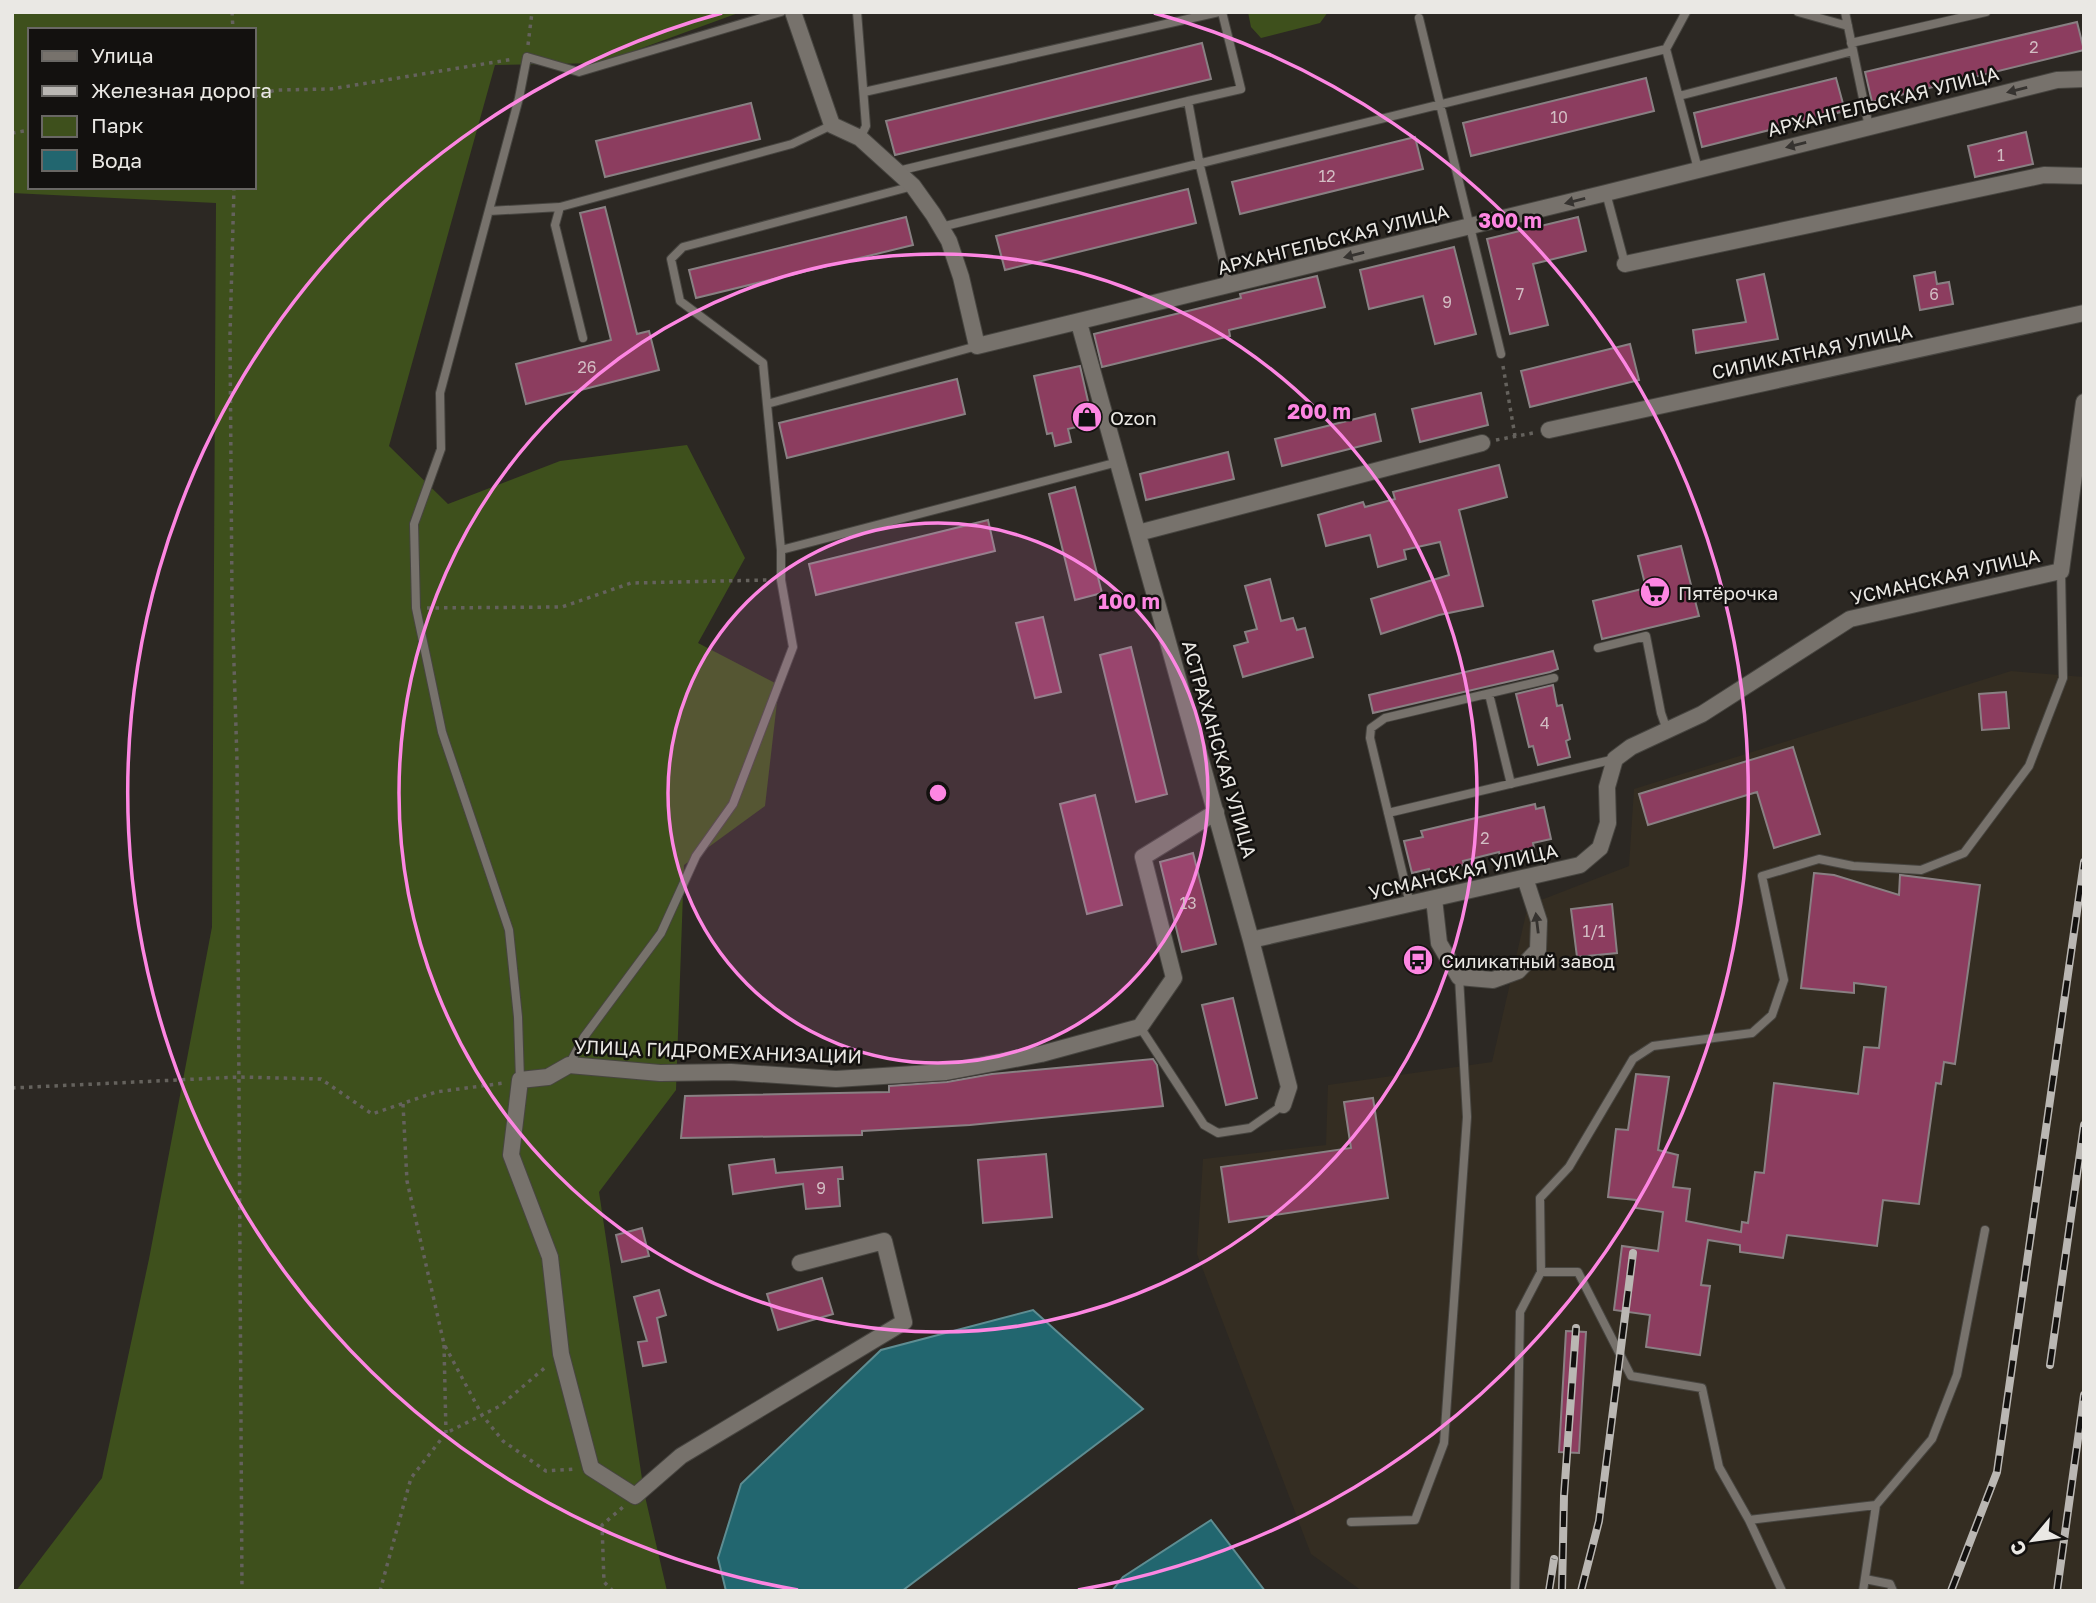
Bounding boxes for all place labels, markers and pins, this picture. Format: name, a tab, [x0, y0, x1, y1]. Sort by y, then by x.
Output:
shop icon: Ozon	[1070, 400, 1104, 434]
place label: Ozon	[1110, 406, 1157, 429]
supermarket icon: Пятёрочка	[1638, 575, 1672, 609]
place label: Пятёрочка	[1678, 581, 1778, 604]
centre of rings	[926, 781, 950, 805]
bus stop icon: Силикатный завод	[1401, 943, 1435, 977]
place label: Силикатный завод	[1441, 949, 1615, 972]

